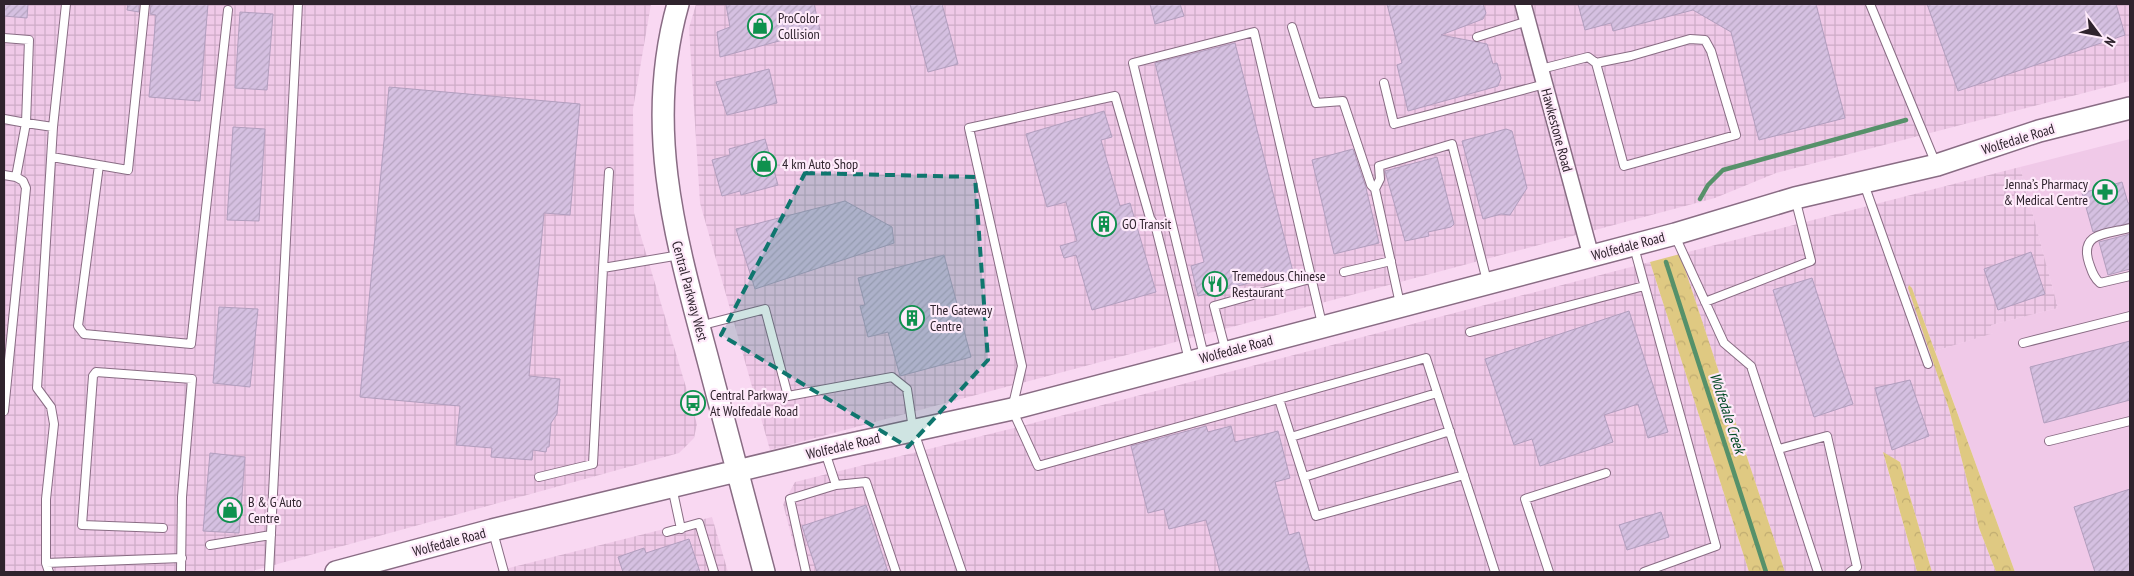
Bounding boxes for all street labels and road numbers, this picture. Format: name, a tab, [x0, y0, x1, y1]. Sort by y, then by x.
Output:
street label: Hawkestone Road	[1537, 86, 1577, 174]
street label: Wolfedale Road	[1979, 119, 2057, 159]
street label: Wolfedale Road	[1589, 228, 1667, 264]
street label: Central Parkway West	[668, 239, 712, 343]
street label: Wolfedale Road	[1197, 331, 1275, 367]
street label: Wolfedale Road	[804, 429, 882, 463]
street label: Wolfedale Road	[410, 524, 488, 560]

